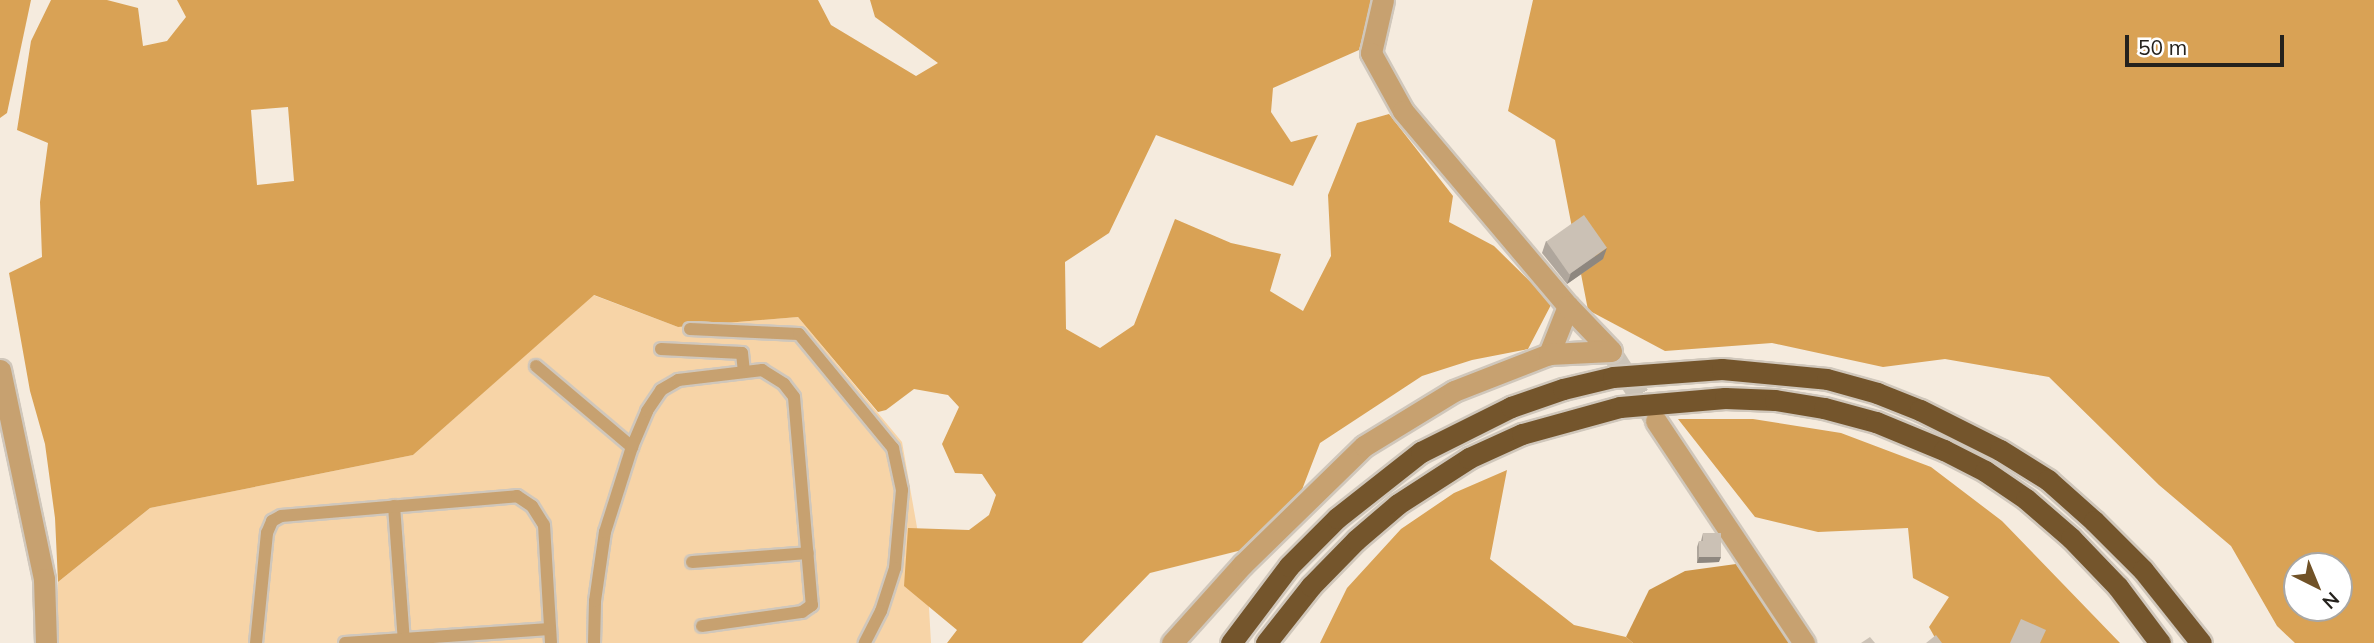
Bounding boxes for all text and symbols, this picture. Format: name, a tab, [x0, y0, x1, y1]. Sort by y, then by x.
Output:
scale bar	[2129, 21, 2288, 65]
text: 50 m	[2138, 34, 2187, 60]
north arrow	[2283, 552, 2353, 622]
text: N	[2318, 587, 2344, 615]

